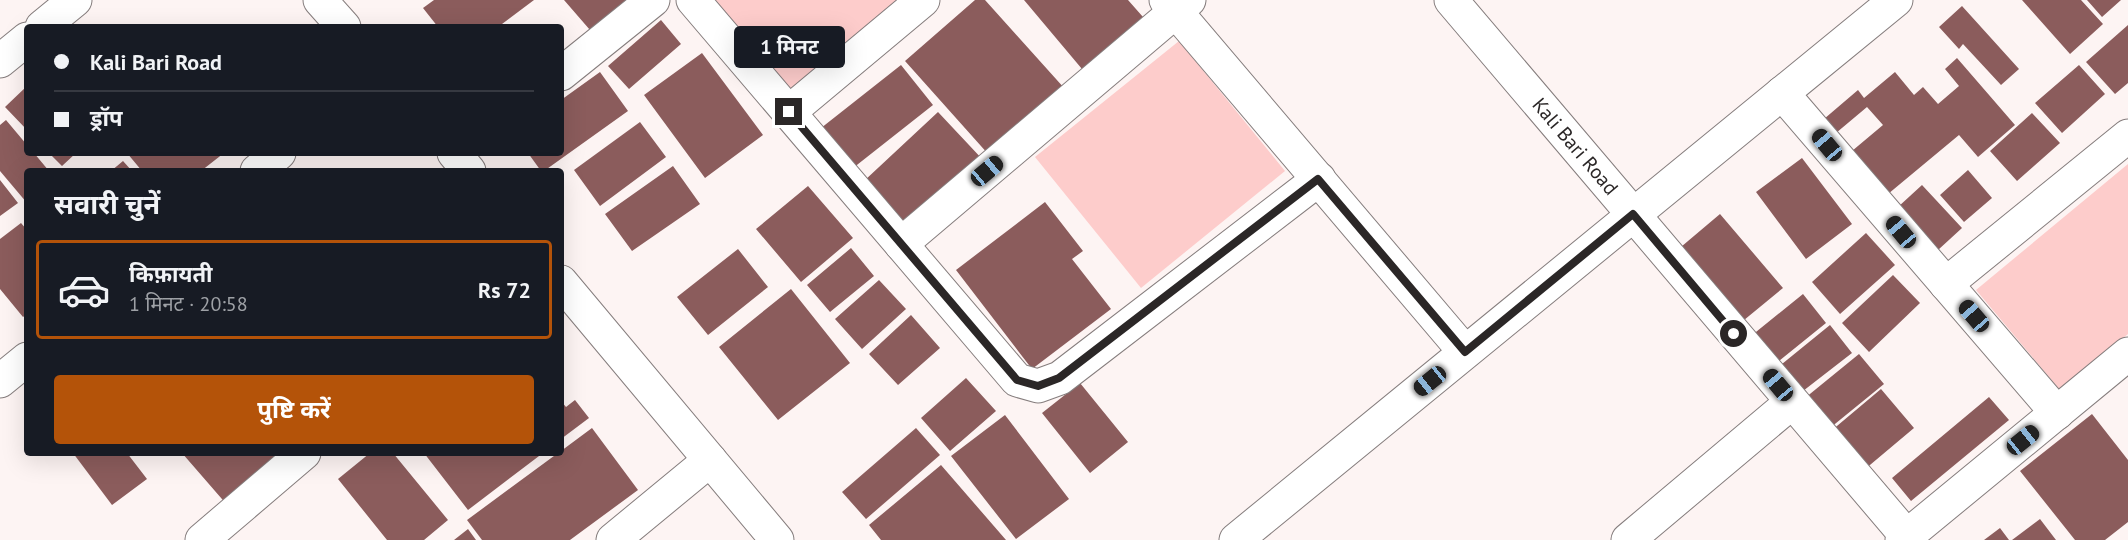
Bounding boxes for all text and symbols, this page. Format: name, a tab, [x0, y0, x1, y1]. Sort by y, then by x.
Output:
callout: 1 मिनट	[734, 25, 844, 67]
text: 1 मिनट	[760, 34, 819, 60]
text: Kali Bari Road	[90, 48, 222, 76]
street label: Kali Bari Road	[1527, 92, 1624, 200]
route end	[775, 98, 802, 125]
text: ड्रॉप	[90, 104, 123, 132]
car	[1809, 125, 1845, 165]
car	[967, 153, 1007, 189]
text: सवारी चुनें	[54, 187, 160, 221]
car	[1883, 212, 1919, 252]
text: किफ़ायती	[129, 260, 213, 288]
icon: car	[57, 263, 111, 317]
text: Rs 72	[478, 276, 531, 304]
text: 1 मिनट · 20:58	[129, 291, 248, 317]
car	[1955, 297, 1993, 335]
route start	[1720, 320, 1747, 347]
car	[1410, 363, 1450, 399]
car	[1760, 365, 1796, 405]
button: पुष्टि करें	[54, 375, 534, 444]
car	[2003, 422, 2043, 458]

